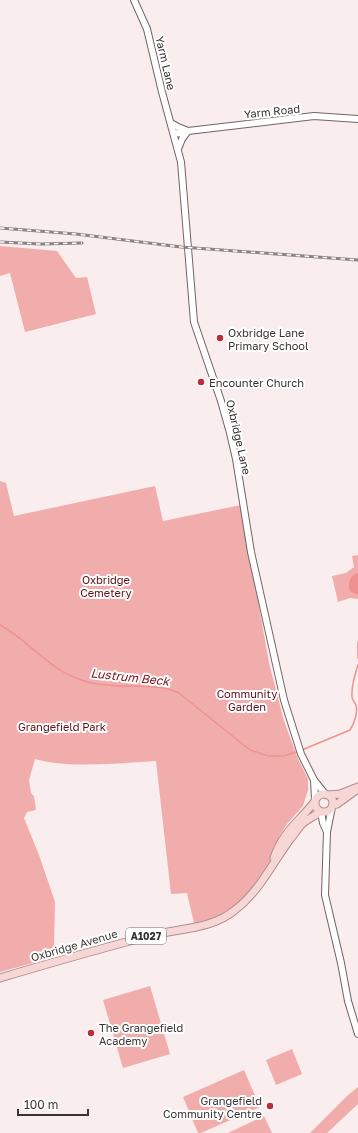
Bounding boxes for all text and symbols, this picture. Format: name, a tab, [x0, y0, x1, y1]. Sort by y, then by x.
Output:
street label: Yarm Lane	[153, 35, 179, 91]
street label: Yarm Road	[243, 102, 301, 120]
place label: Oxbridge Lane Primary School	[228, 326, 309, 352]
marker: Oxbridge Lane Primary School	[215, 333, 225, 343]
place label: Encounter Church	[209, 376, 304, 389]
marker: Encounter Church	[196, 377, 206, 387]
street label: Oxbridge Lane	[224, 398, 254, 476]
park label: Oxbridge Cemetery	[80, 573, 132, 599]
water label: Lustrum Beck	[90, 665, 171, 689]
park label: Community Garden	[217, 687, 277, 713]
park label: Grangefield Park	[18, 720, 106, 733]
street label: Oxbridge Avenue	[29, 926, 119, 964]
road number: A1027	[126, 928, 166, 944]
place label: The Grangefield Academy	[99, 1021, 183, 1047]
marker: The Grangefield Academy	[86, 1028, 96, 1038]
scale bar	[18, 1091, 88, 1117]
place label: Grangefield Community Centre	[163, 1094, 262, 1120]
text: 100 m	[24, 1097, 58, 1112]
marker: Grangefield Community Centre	[265, 1101, 275, 1111]

